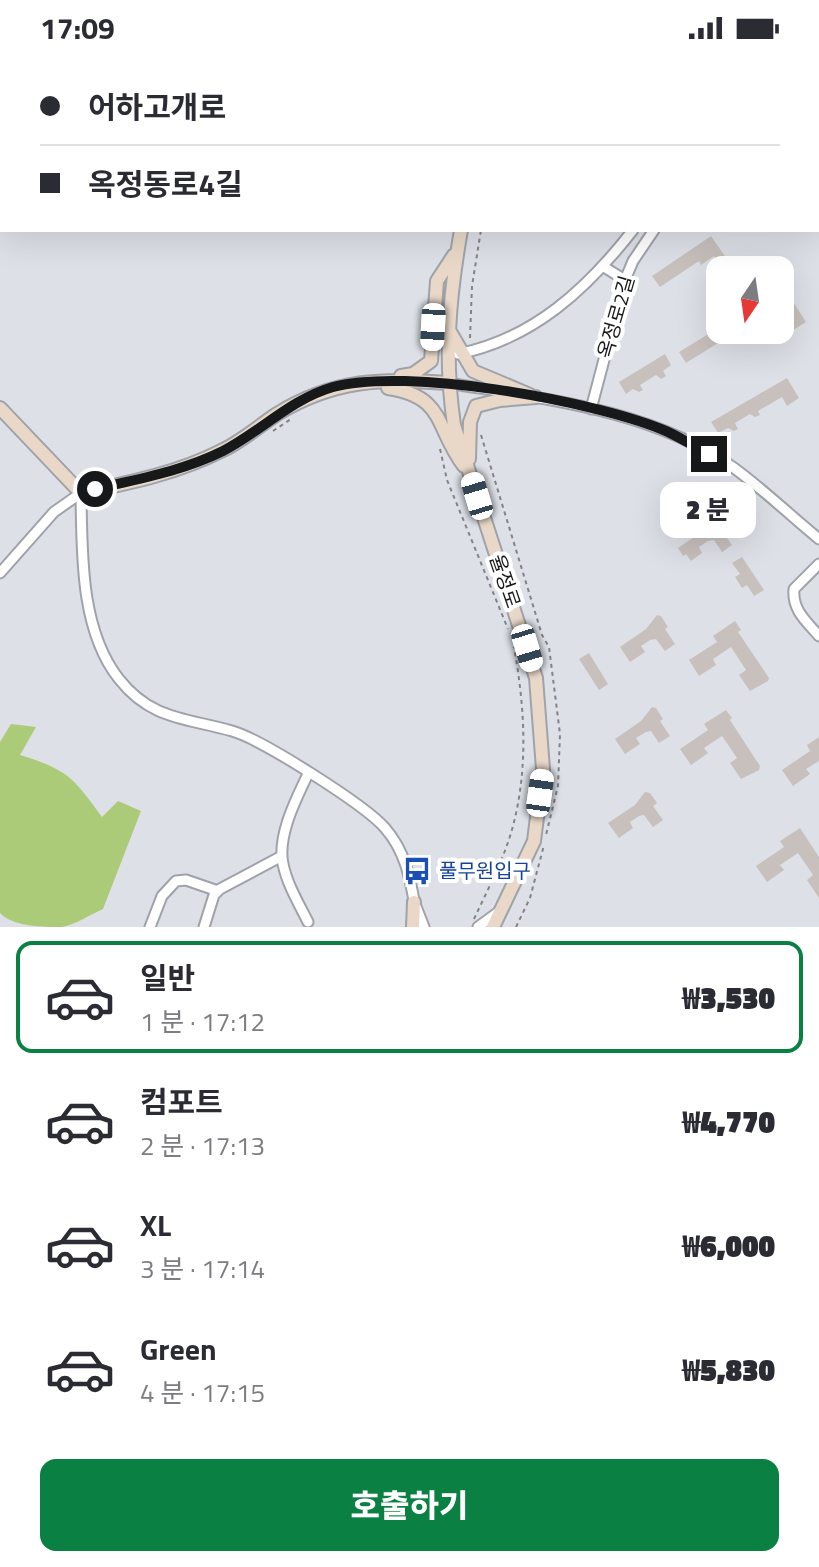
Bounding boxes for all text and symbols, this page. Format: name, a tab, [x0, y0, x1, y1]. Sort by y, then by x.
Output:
text: 17:09	[40, 5, 115, 51]
text: 어하고개로	[88, 84, 226, 130]
text: 옥정동로4길	[88, 161, 243, 207]
north arrow	[706, 256, 794, 344]
map controls	[706, 256, 794, 344]
street label: 옥정로2길	[589, 272, 642, 362]
car	[420, 302, 446, 352]
route end	[691, 436, 727, 472]
car	[459, 470, 495, 522]
route start	[77, 471, 113, 507]
callout: 2 분	[661, 482, 757, 538]
text: 2 분	[686, 490, 730, 529]
street label: 율정로	[482, 550, 529, 612]
car	[509, 622, 545, 674]
car	[525, 768, 555, 818]
place label: 풀무원입구	[439, 855, 531, 886]
bus stop icon: 풀무원입구	[402, 856, 432, 886]
text: 일반	[140, 955, 195, 1001]
icon: car	[44, 961, 116, 1033]
text: ₩3,530	[682, 975, 775, 1021]
text: 1 분 · 17:12	[140, 1002, 265, 1041]
text: 컴포트	[140, 1079, 223, 1125]
icon: car	[44, 1085, 116, 1157]
text: ₩4,770	[682, 1099, 775, 1145]
text: 2 분 · 17:13	[140, 1126, 265, 1165]
text: XL	[140, 1202, 171, 1248]
icon: car	[44, 1209, 116, 1281]
text: ₩6,000	[682, 1223, 775, 1269]
text: 3 분 · 17:14	[140, 1249, 265, 1288]
text: Green	[140, 1326, 217, 1372]
icon: car	[44, 1333, 116, 1405]
text: ₩5,830	[682, 1347, 775, 1393]
text: 4 분 · 17:15	[140, 1373, 265, 1412]
button: 호출하기	[40, 1459, 779, 1551]

